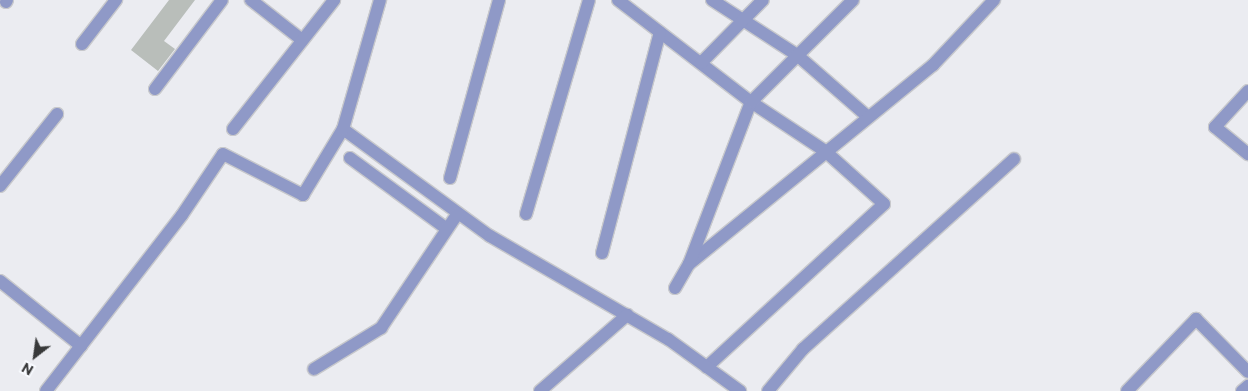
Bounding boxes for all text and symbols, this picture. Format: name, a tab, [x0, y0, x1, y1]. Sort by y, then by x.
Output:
north arrow	[10, 331, 60, 381]
text: N	[18, 359, 36, 379]

